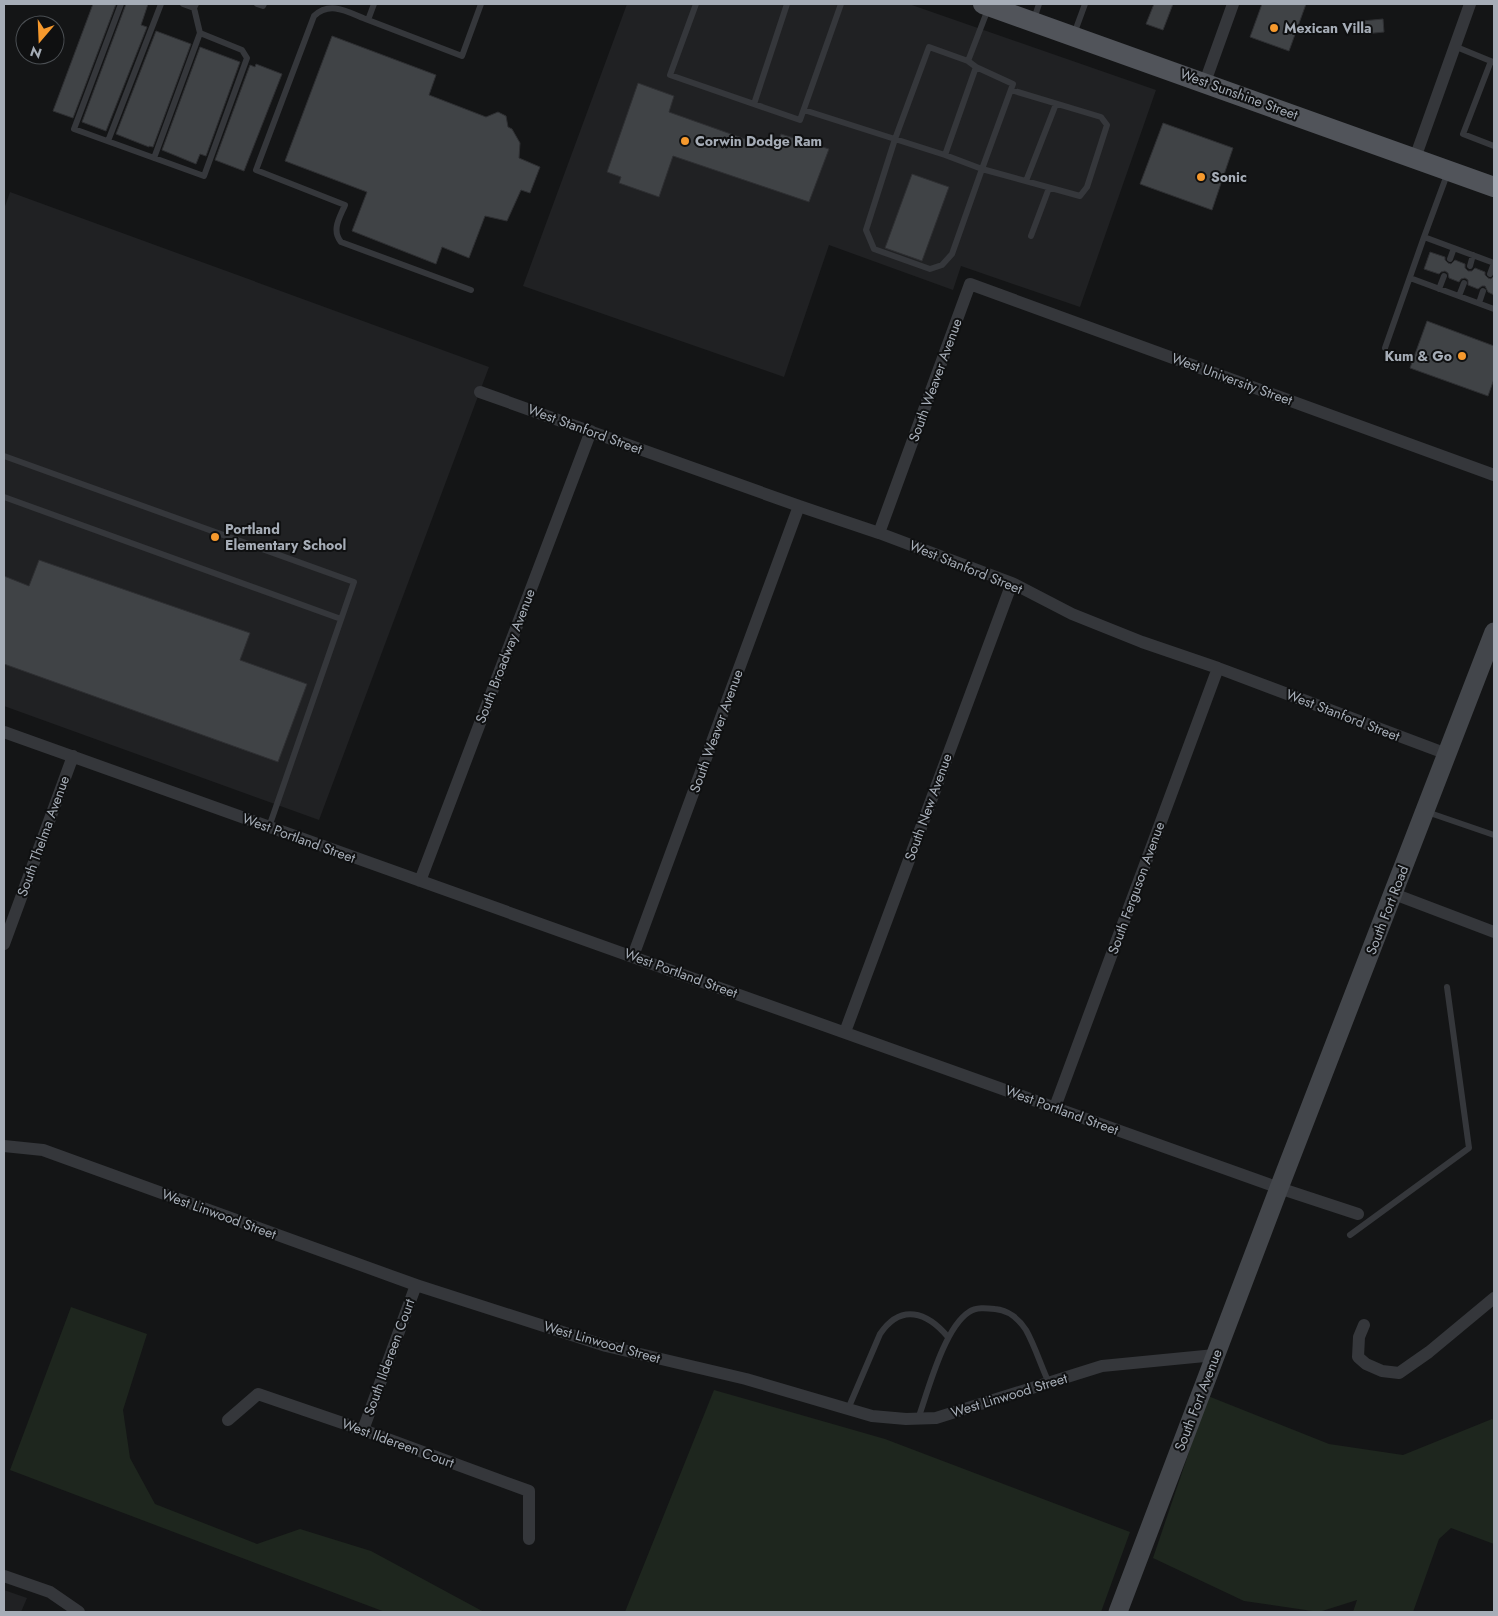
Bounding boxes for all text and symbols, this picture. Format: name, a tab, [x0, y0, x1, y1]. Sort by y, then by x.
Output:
north arrow	[15, 15, 65, 65]
place label: Mexican Villa	[1284, 18, 1372, 38]
marker: Mexican Villa	[1268, 22, 1280, 34]
text: N	[27, 41, 44, 64]
street label: West Sunshine Street	[1177, 63, 1301, 125]
place label: Corwin Dodge Ram	[695, 131, 822, 151]
marker: Corwin Dodge Ram	[679, 135, 691, 147]
place label: Sonic	[1211, 167, 1247, 187]
marker: Sonic	[1195, 171, 1207, 183]
street label: South Weaver Avenue	[903, 316, 967, 444]
place label: Kum & Go	[1385, 346, 1452, 366]
street label: West University Street	[1169, 348, 1296, 410]
marker: Kum & Go	[1456, 350, 1468, 362]
street label: West Stanford Street	[525, 399, 646, 459]
place label: Portland Elementary School	[225, 519, 346, 555]
marker: Portland Elementary School	[209, 531, 221, 543]
street label: West Stanford Street	[906, 535, 1026, 599]
street label: South Broadway Avenue	[470, 586, 540, 726]
street label: South Weaver Avenue	[684, 667, 748, 795]
street label: West Stanford Street	[1283, 684, 1403, 746]
street label: South New Avenue	[899, 751, 957, 863]
street label: South Thelma Avenue	[12, 773, 74, 899]
street label: West Portland Street	[240, 808, 359, 868]
street label: South Ferguson Avenue	[1103, 819, 1169, 957]
street label: South Fort Road	[1361, 862, 1413, 958]
street label: West Portland Street	[622, 943, 741, 1003]
street label: West Portland Street	[1003, 1080, 1122, 1140]
street label: West Linwood Street	[159, 1184, 280, 1244]
street label: South Ildereen Court	[359, 1295, 420, 1418]
street label: West Linwood Street	[541, 1316, 663, 1368]
street label: South Fort Avenue	[1169, 1346, 1227, 1454]
street label: West Linwood Street	[948, 1368, 1070, 1422]
street label: West Ildereen Court	[339, 1413, 458, 1473]

